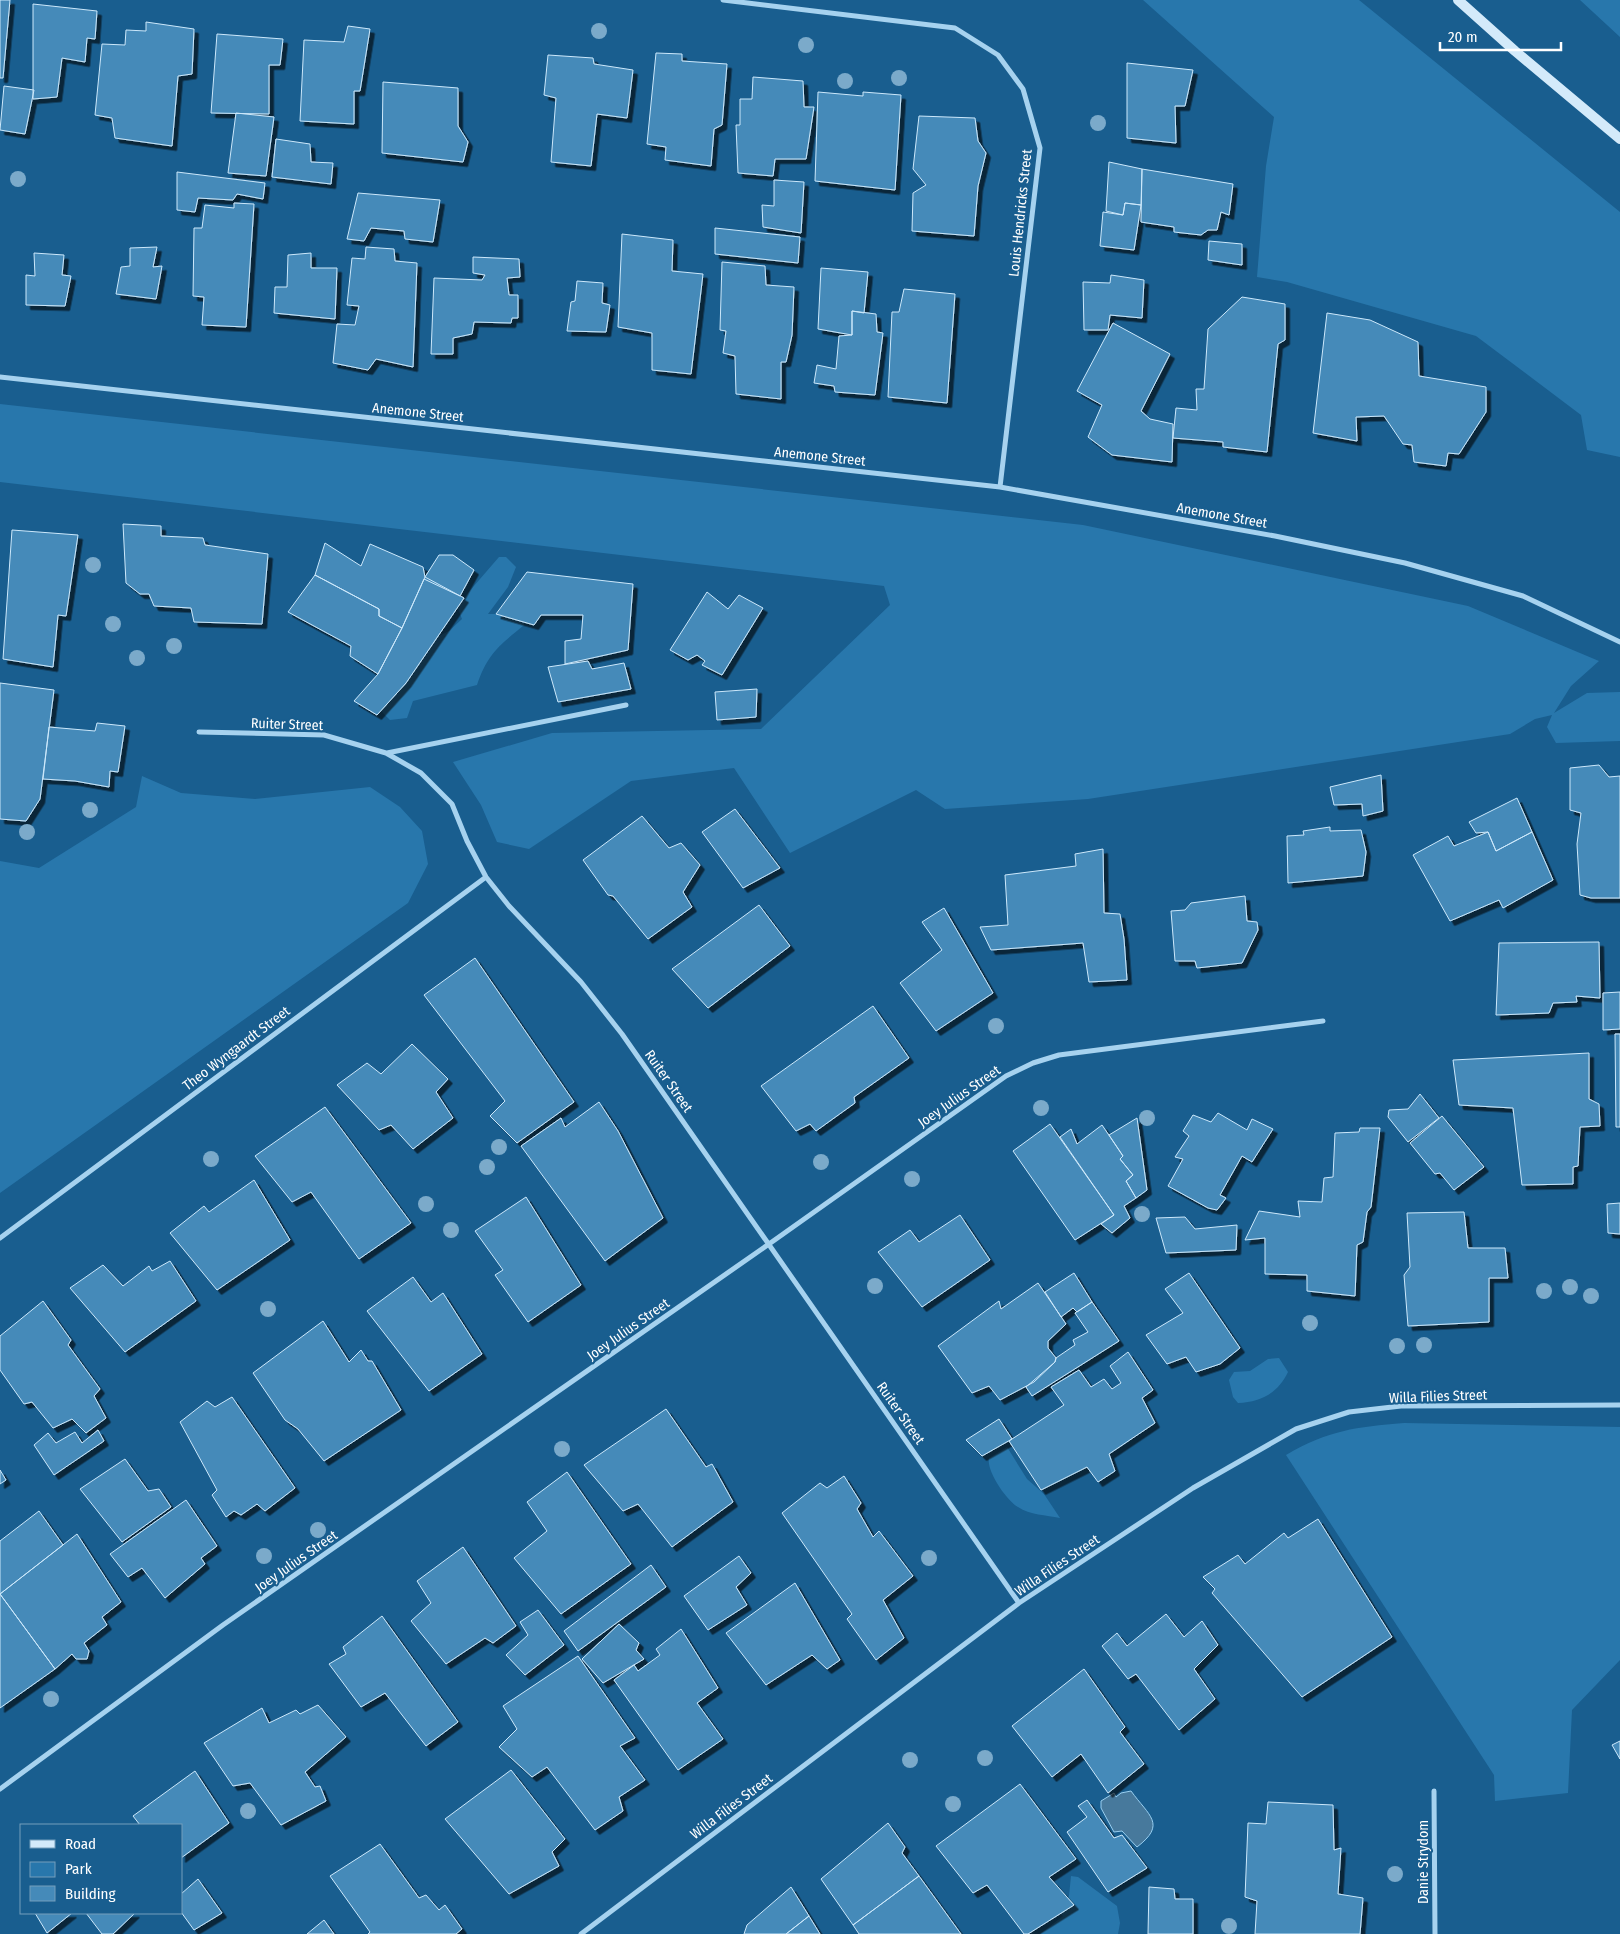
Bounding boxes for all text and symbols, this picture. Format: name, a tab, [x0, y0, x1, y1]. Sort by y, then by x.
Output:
scale bar	[1440, 20, 1561, 52]
text: 20 m	[1448, 28, 1478, 46]
street label: Louis Hendricks Street	[1005, 148, 1036, 278]
street label: Anemone Street	[371, 399, 465, 426]
street label: Anemone Street	[773, 443, 867, 470]
street label: Anemone Street	[1175, 499, 1269, 532]
street label: Ruiter Street	[251, 715, 324, 734]
street label: Theo Wyngaardt Street	[179, 1002, 294, 1094]
street label: Ruiter Street	[641, 1047, 697, 1116]
street label: Joey Julius Street	[915, 1061, 1004, 1131]
street label: Joey Julius Street	[584, 1294, 673, 1364]
street label: Ruiter Street	[873, 1379, 929, 1448]
street label: Willa Filies Street	[1388, 1386, 1488, 1407]
street label: Joey Julius Street	[252, 1526, 341, 1596]
street label: Willa Filies Street	[1012, 1531, 1103, 1600]
street label: Willa Filies Street	[687, 1770, 776, 1843]
street label: Danie Strydom	[1415, 1820, 1432, 1904]
legend	[20, 1824, 182, 1914]
text: Road	[65, 1835, 96, 1853]
text: Park	[65, 1860, 92, 1878]
text: Building	[65, 1885, 116, 1903]

